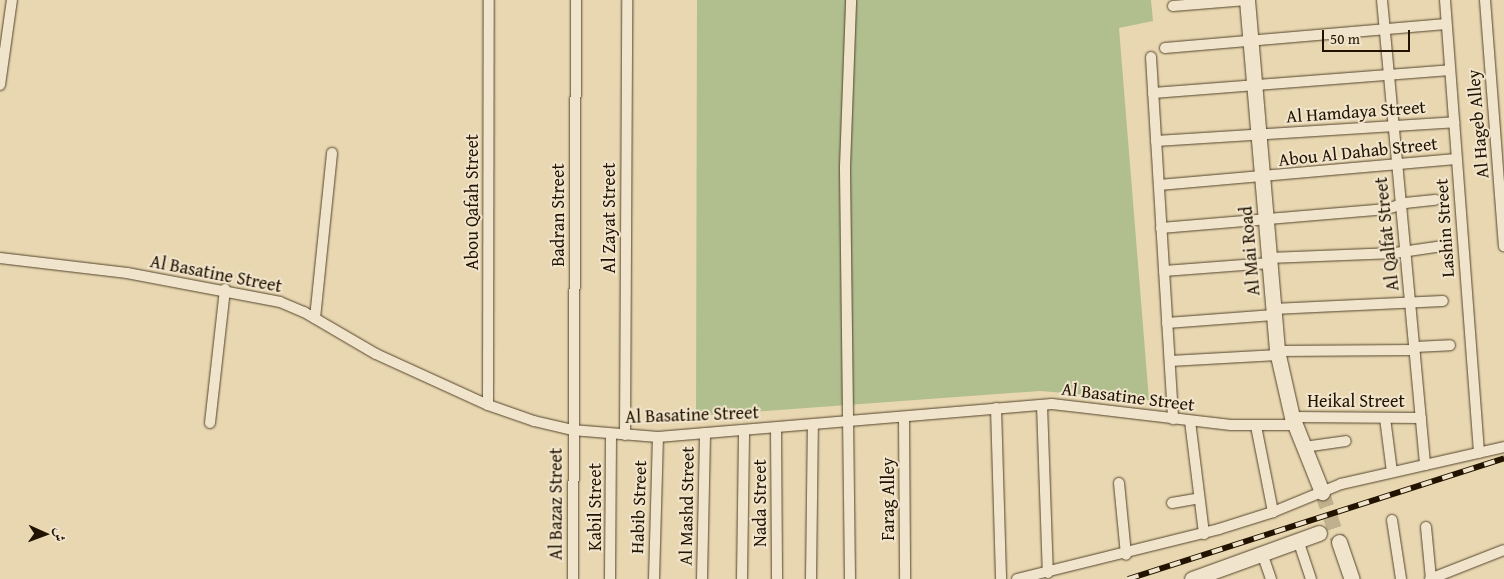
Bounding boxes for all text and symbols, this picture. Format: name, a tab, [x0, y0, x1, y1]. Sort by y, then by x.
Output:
scale bar	[1324, 20, 1412, 52]
text: 50 m	[1330, 28, 1360, 49]
street label: Al Hageb Alley	[1462, 69, 1494, 179]
street label: Al Hamdaya Street	[1285, 96, 1427, 128]
street label: Abou Al Dahab Street	[1277, 133, 1439, 171]
street label: Abou Qafah Street	[461, 134, 483, 270]
street label: Al Zayat Street	[598, 162, 620, 274]
street label: Badran Street	[547, 163, 569, 267]
street label: Al Qalfat Street	[1370, 176, 1404, 292]
street label: Lashin Street	[1431, 178, 1459, 278]
street label: Al Mai Road	[1235, 205, 1265, 297]
street label: Al Basatine Street	[148, 251, 284, 297]
street label: Al Basatine Street	[1060, 378, 1196, 416]
street label: Heikal Street	[1307, 390, 1405, 412]
street label: Al Basatine Street	[625, 402, 759, 428]
street label: Al Mashd Street	[675, 446, 699, 566]
street label: Al Bazaz Street	[545, 448, 567, 560]
street label: Farag Alley	[877, 457, 899, 541]
street label: Nada Street	[749, 459, 771, 547]
street label: Habib Street	[627, 460, 651, 554]
street label: Kabil Street	[584, 463, 606, 551]
north arrow	[20, 509, 70, 559]
text: ش	[50, 527, 70, 542]

